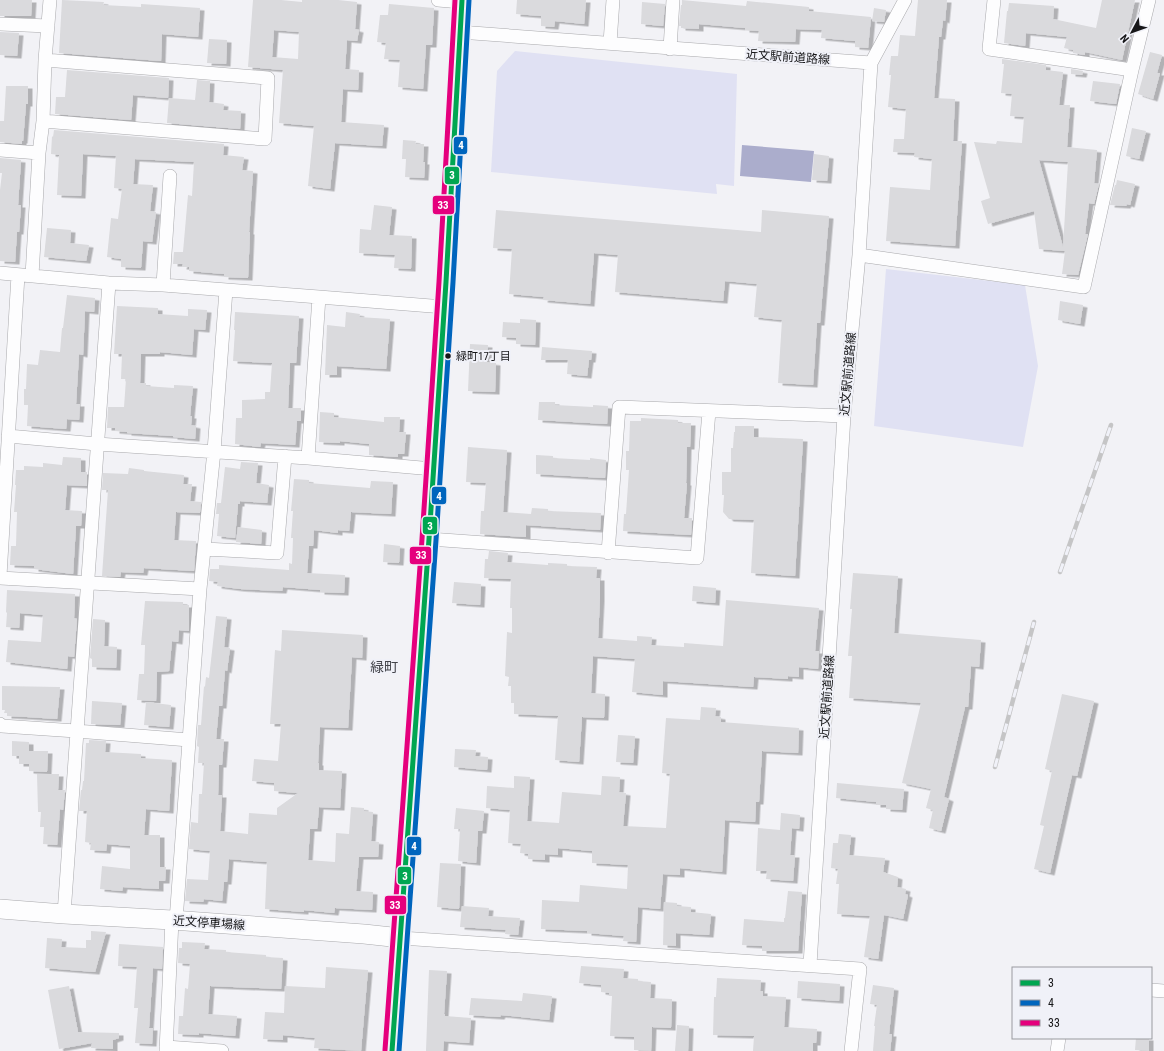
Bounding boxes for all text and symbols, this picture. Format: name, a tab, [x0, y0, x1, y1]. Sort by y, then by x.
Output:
north arrow	[1112, 12, 1152, 52]
text: N	[1118, 31, 1132, 45]
street label: 近文駅前道路線	[746, 47, 830, 67]
line badge: 4	[453, 136, 468, 155]
text: 4	[458, 139, 464, 152]
line badge: 3	[444, 166, 460, 185]
text: 3	[449, 169, 455, 182]
line badge: 33	[432, 195, 455, 215]
text: 33	[437, 199, 449, 212]
street label: 近文駅前道路線	[837, 332, 859, 416]
place label: 緑町17丁目	[456, 350, 511, 363]
marker: 緑町17丁目	[443, 351, 453, 361]
line badge: 4	[431, 486, 447, 505]
text: 4	[436, 490, 442, 503]
line badge: 3	[422, 516, 438, 535]
text: 3	[427, 520, 433, 533]
line badge: 33	[409, 546, 432, 565]
text: 33	[415, 549, 427, 562]
street label: 近文駅前道路線	[817, 655, 837, 739]
district label: 緑町	[370, 659, 398, 675]
line badge: 4	[406, 836, 422, 856]
text: 4	[411, 840, 417, 853]
line badge: 3	[397, 866, 412, 885]
text: 3	[402, 870, 408, 883]
line badge: 33	[384, 895, 407, 915]
text: 33	[389, 899, 401, 912]
street label: 近文停車場線	[173, 914, 245, 932]
legend	[1012, 967, 1152, 1039]
text: 3	[1048, 976, 1054, 990]
text: 4	[1048, 996, 1054, 1010]
text: 33	[1048, 1016, 1060, 1030]

